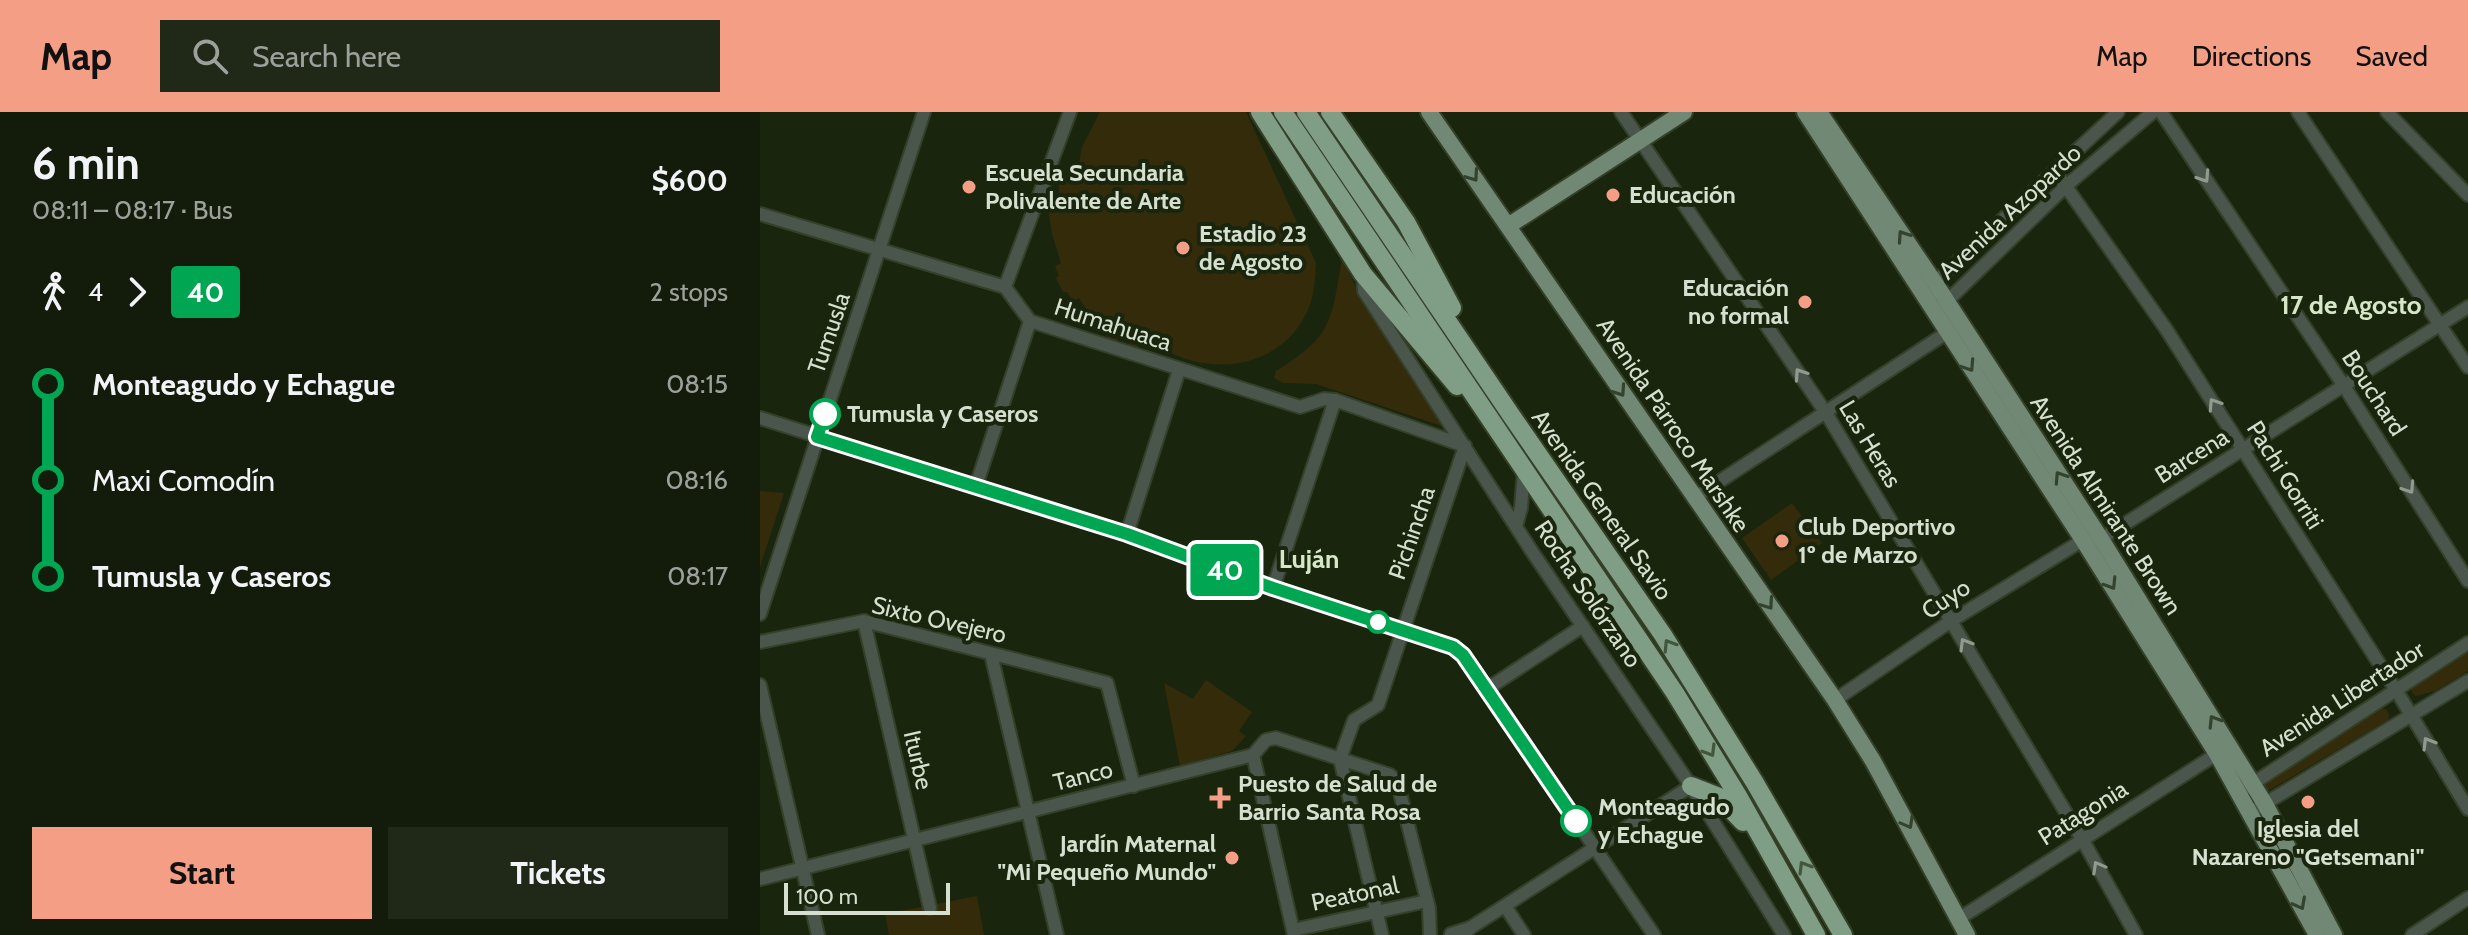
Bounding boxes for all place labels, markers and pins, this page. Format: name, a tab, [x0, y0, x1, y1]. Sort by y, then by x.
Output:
place label: Escuela Secundaria Polivalente de Arte	[985, 158, 1184, 215]
marker: Escuela Secundaria Polivalente de Arte	[960, 178, 978, 196]
place label: Educación	[1629, 180, 1736, 209]
marker: Educación	[1604, 186, 1622, 204]
place label: Estadio 23 de Agosto	[1199, 219, 1307, 276]
marker: Estadio 23 de Agosto	[1174, 239, 1192, 257]
place label: Educación no formal	[1682, 273, 1789, 330]
marker: Educación no formal	[1796, 293, 1814, 311]
marker: Tumusla y Caseros	[810, 399, 840, 429]
place label: Tumusla y Caseros	[847, 399, 1038, 428]
place label: Club Deportivo 1º de Marzo	[1798, 512, 1956, 569]
marker: Club Deportivo 1º de Marzo	[1773, 532, 1791, 550]
unlabelled marker	[1367, 611, 1389, 633]
place label: Puesto de Salud de Barrio Santa Rosa	[1238, 769, 1437, 826]
marker: Puesto de Salud de Barrio Santa Rosa	[1209, 787, 1231, 809]
place label: Monteagudo y Echague	[1598, 792, 1730, 849]
marker: Iglesia del Nazareno "Getsemani"	[2299, 793, 2317, 811]
marker: Monteagudo y Echague	[1561, 806, 1591, 836]
place label: Iglesia del Nazareno "Getsemani"	[2192, 814, 2424, 871]
place label: Jardín Maternal "Mi Pequeño Mundo"	[997, 829, 1216, 886]
marker: Jardín Maternal "Mi Pequeño Mundo"	[1223, 849, 1241, 867]

